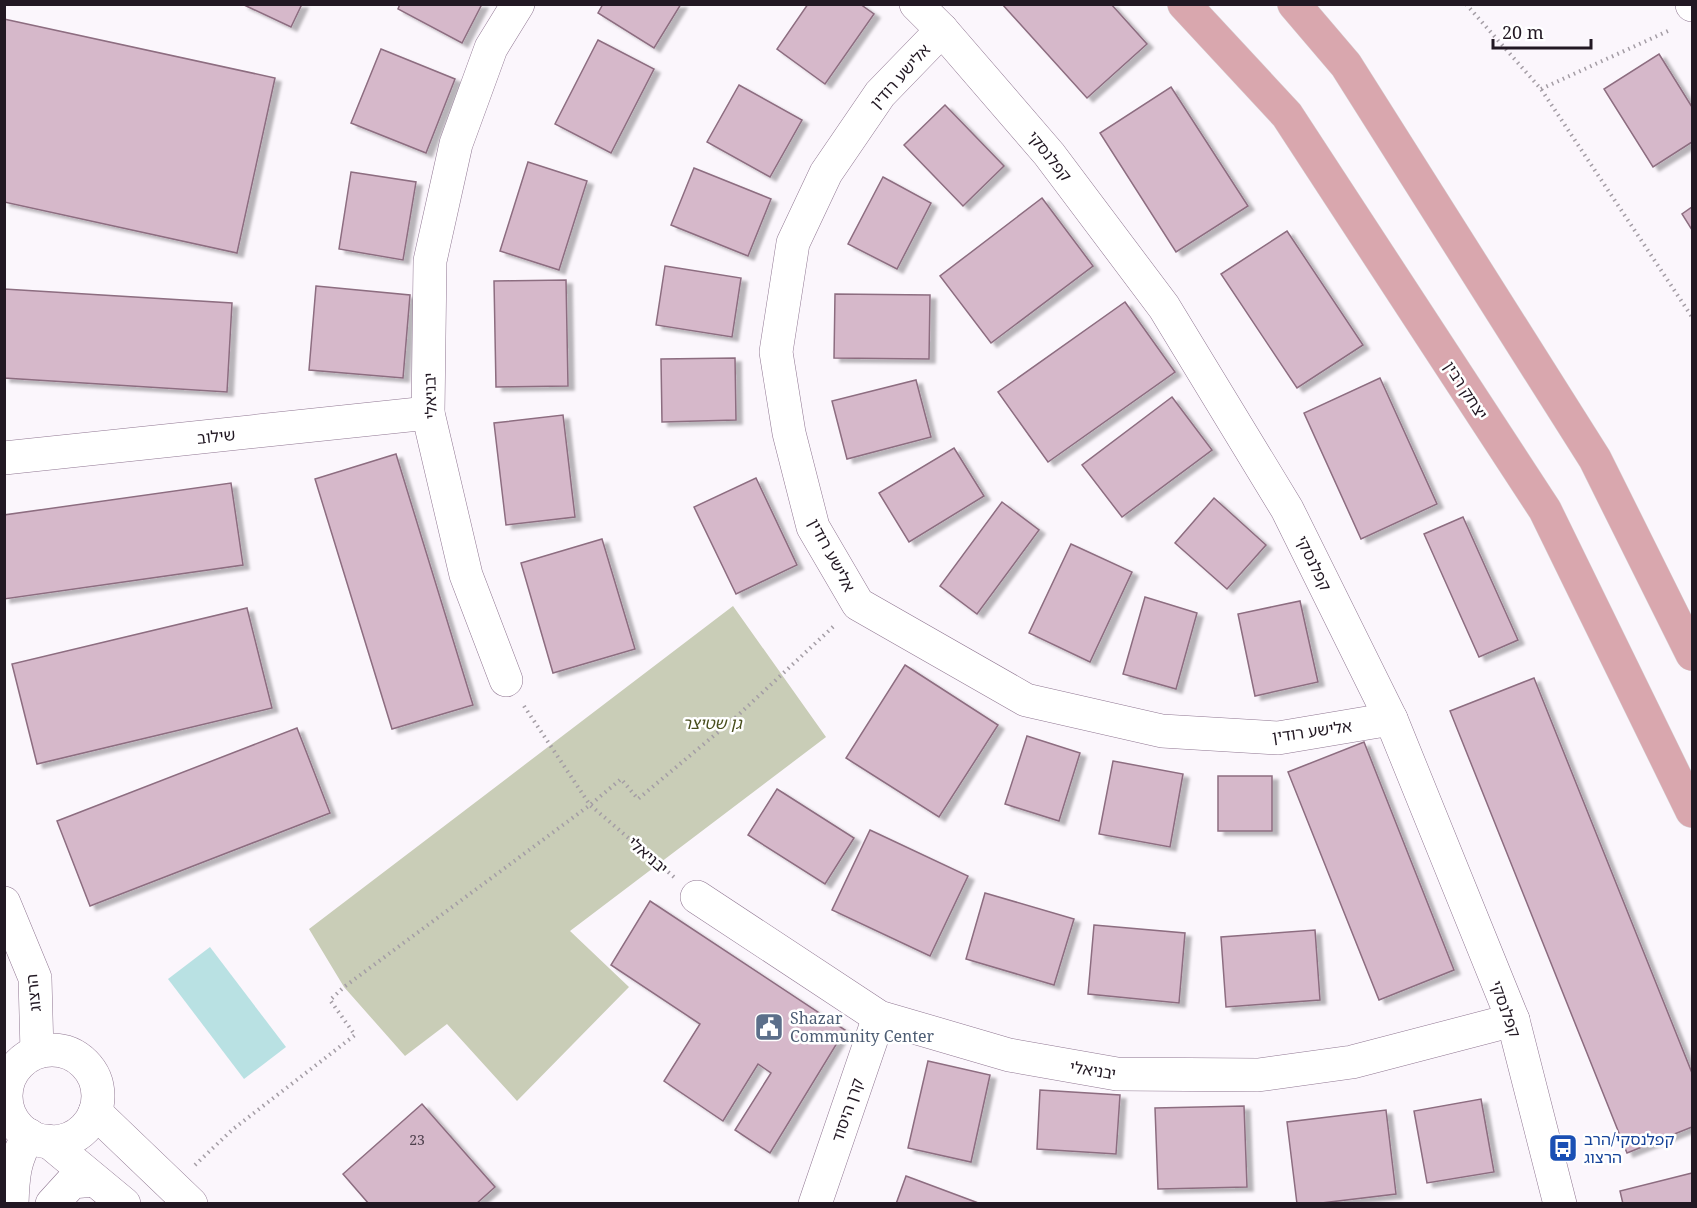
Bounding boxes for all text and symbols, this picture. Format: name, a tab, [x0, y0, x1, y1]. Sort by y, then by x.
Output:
scale bar	[1493, 12, 1590, 50]
text: 20 m	[1502, 20, 1544, 44]
street label: אלישע רודין	[865, 39, 935, 113]
street label: קפלנסקי	[1023, 126, 1077, 186]
street label: יצחק רבין	[1439, 357, 1493, 423]
street label: יבניאלי	[418, 372, 442, 420]
street label: שילוב	[196, 423, 236, 449]
street label: אלישע רודין	[803, 514, 861, 596]
street label: קפלנסקי	[1291, 532, 1337, 594]
park label: גן שטיצר	[682, 712, 743, 734]
street label: אלישע רודין	[1271, 715, 1353, 747]
street label: יבניאלי	[623, 831, 673, 879]
street label: הרצוג	[20, 973, 46, 1013]
street label: קפלנסקי	[1486, 978, 1526, 1040]
place label: Shazar Community Center	[790, 1007, 935, 1047]
public building icon: Shazar Community Center	[753, 1011, 785, 1043]
street label: יבניאלי	[1068, 1055, 1118, 1085]
street label: קרן היסוד	[826, 1075, 868, 1145]
place label: קפלנסקי/הרב הרצוג	[1584, 1128, 1675, 1168]
house number: 23	[409, 1130, 425, 1149]
bus stop icon: קפלנסקי/הרב הרצוג	[1547, 1132, 1579, 1164]

